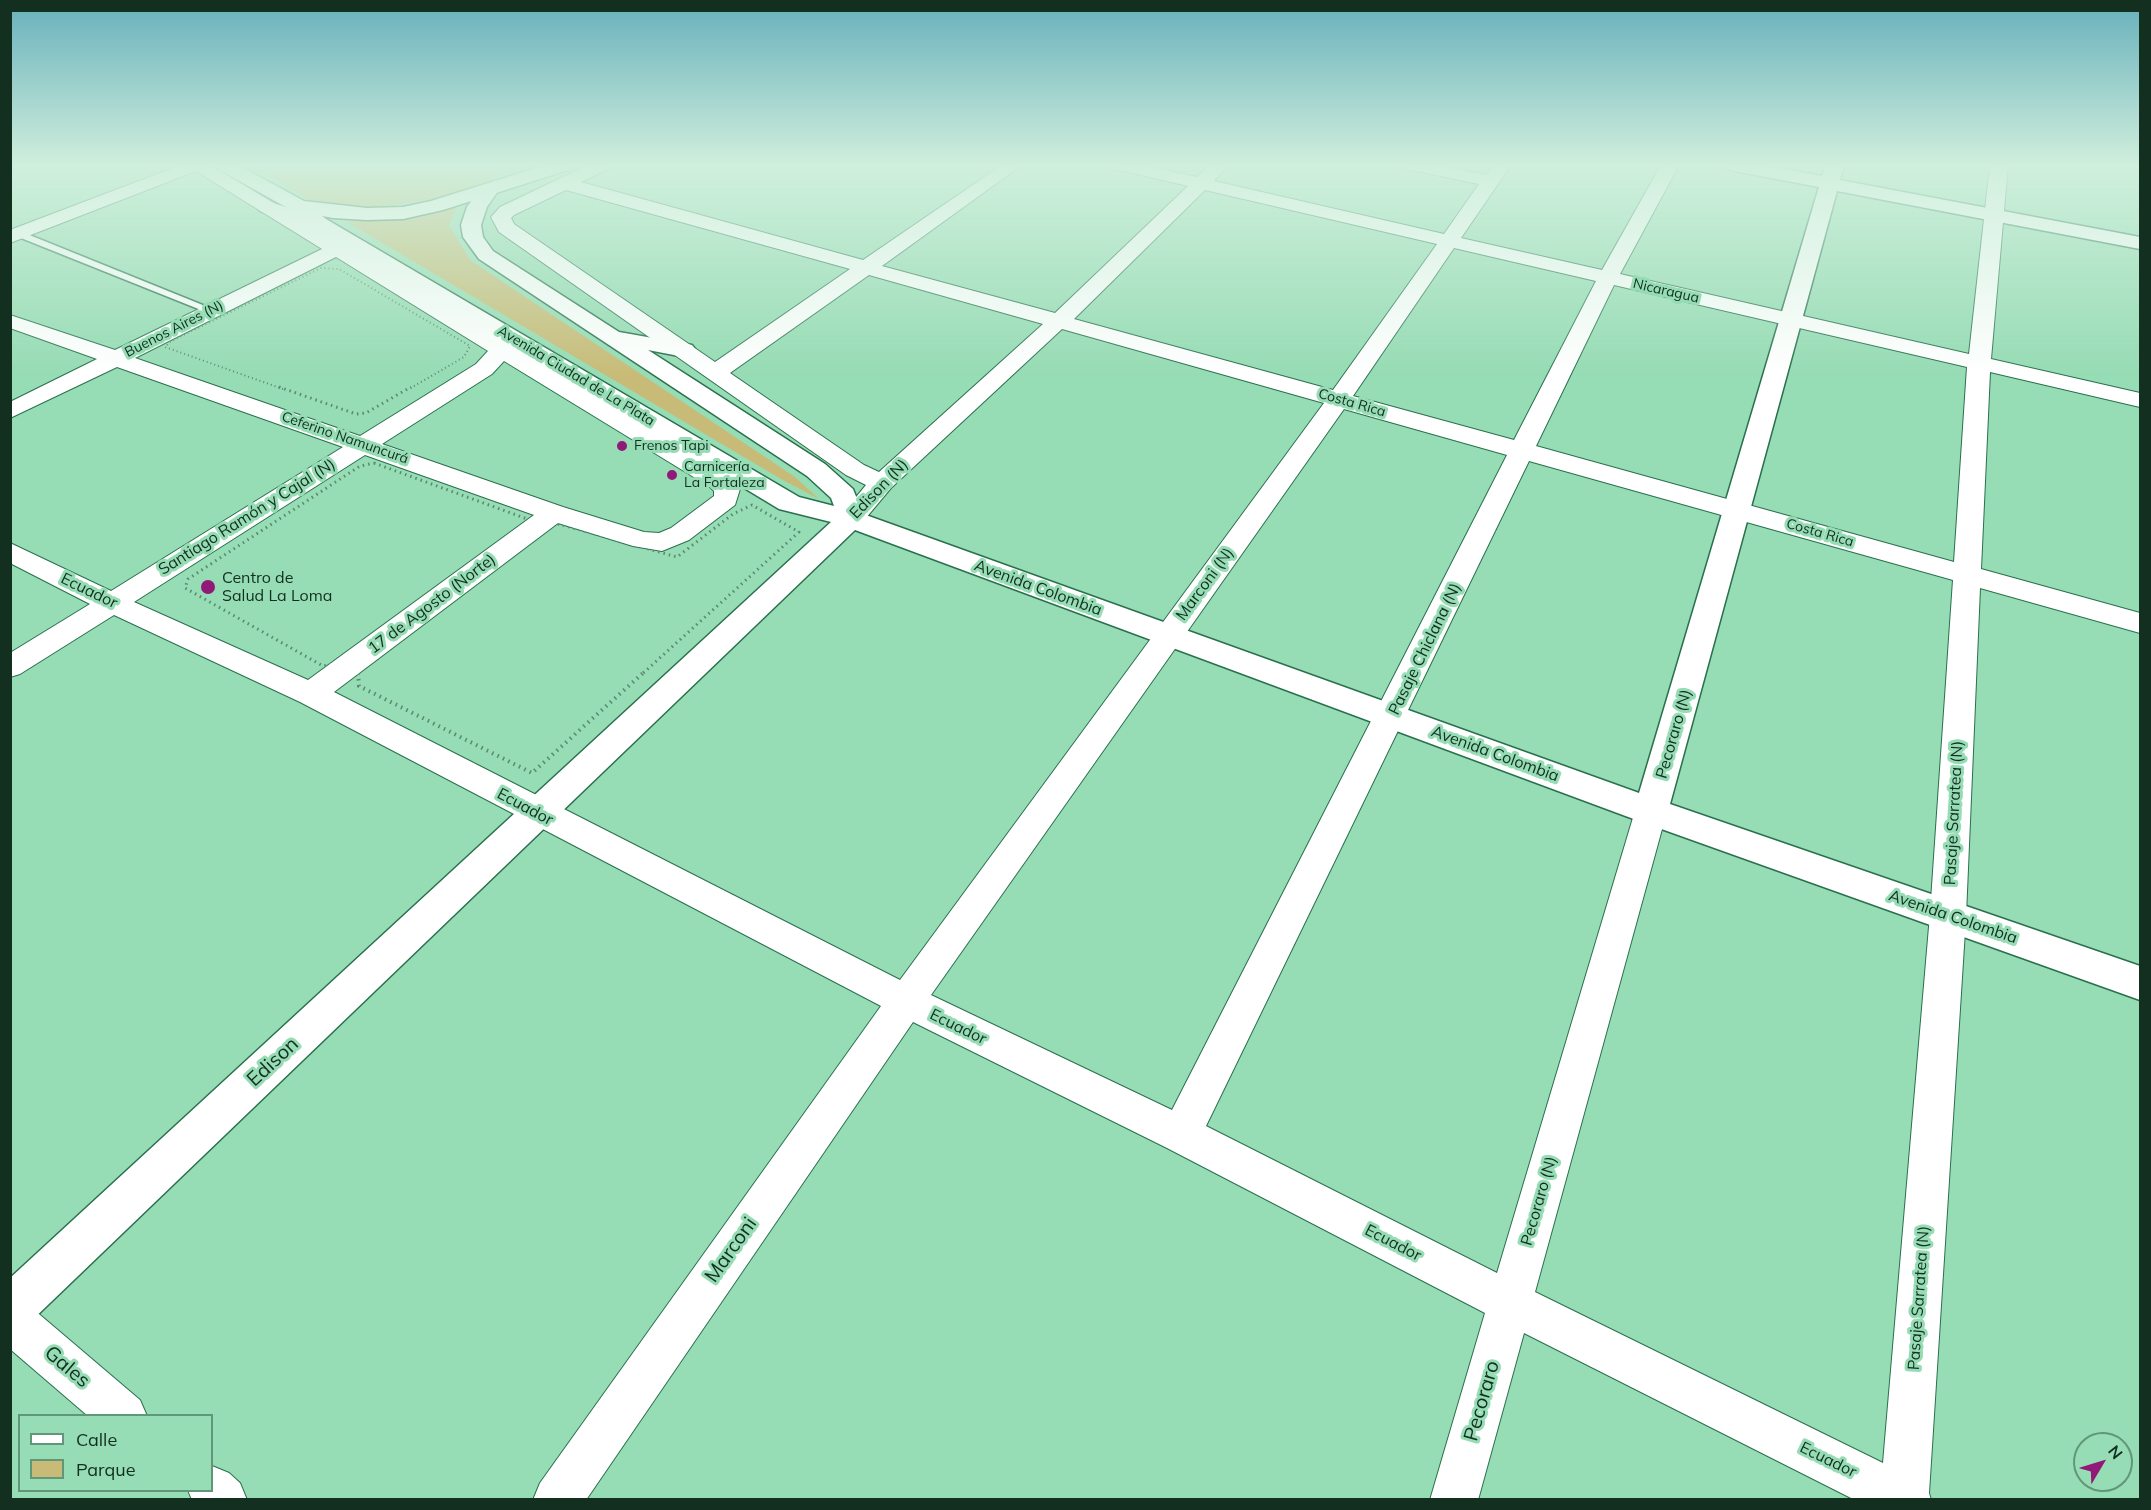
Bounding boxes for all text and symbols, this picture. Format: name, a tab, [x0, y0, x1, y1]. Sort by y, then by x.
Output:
street label: Nicaragua	[1631, 275, 1701, 307]
street label: Buenos Aires (N)	[122, 297, 226, 361]
street label: Avenida Ciudad de La Plata	[494, 322, 658, 430]
street label: Costa Rica	[1316, 385, 1388, 421]
street label: Ceferino Namuncurá	[279, 408, 411, 468]
place label: Frenos Tapi	[634, 438, 709, 454]
marker: Frenos Tapi	[615, 439, 629, 453]
street label: Santiago Ramón y Cajal (N)	[155, 455, 339, 579]
street label: Edison (N)	[846, 455, 912, 523]
place label: Carnicería La Fortaleza	[684, 459, 765, 491]
marker: Carnicería La Fortaleza	[665, 468, 679, 482]
street label: Costa Rica	[1784, 515, 1856, 551]
street label: Marconi (N)	[1172, 544, 1238, 624]
street label: 17 de Agosto (Norte)	[365, 550, 499, 658]
street label: Avenida Colombia	[972, 556, 1104, 620]
place label: Centro de Salud La Loma	[222, 568, 332, 606]
street label: Ecuador	[58, 569, 120, 613]
marker: Centro de Salud La Loma	[199, 578, 217, 596]
street label: Pasaje Chiclana (N)	[1385, 580, 1465, 718]
street label: Pecoraro (N)	[1652, 687, 1696, 781]
street label: Avenida Colombia	[1429, 722, 1561, 786]
street label: Pasaje Sarratea (N)	[1941, 740, 1967, 886]
street label: Ecuador	[494, 784, 556, 830]
street label: Avenida Colombia	[1886, 886, 2020, 948]
street label: Ecuador	[927, 1005, 989, 1049]
street label: Edison	[242, 1032, 304, 1092]
street label: Pecoraro (N)	[1517, 1154, 1561, 1248]
street label: Marconi	[700, 1213, 762, 1287]
street label: Ecuador	[1362, 1221, 1424, 1265]
street label: Pasaje Sarratea (N)	[1904, 1225, 1934, 1371]
street label: Gales	[39, 1341, 95, 1393]
street label: Pecoraro	[1459, 1358, 1505, 1444]
legend	[18, 1414, 213, 1492]
text: Calle	[76, 1428, 117, 1451]
north arrow	[2073, 1432, 2133, 1492]
street label: Ecuador	[1797, 1438, 1859, 1482]
text: N	[2104, 1441, 2127, 1463]
text: Parque	[76, 1458, 135, 1481]

